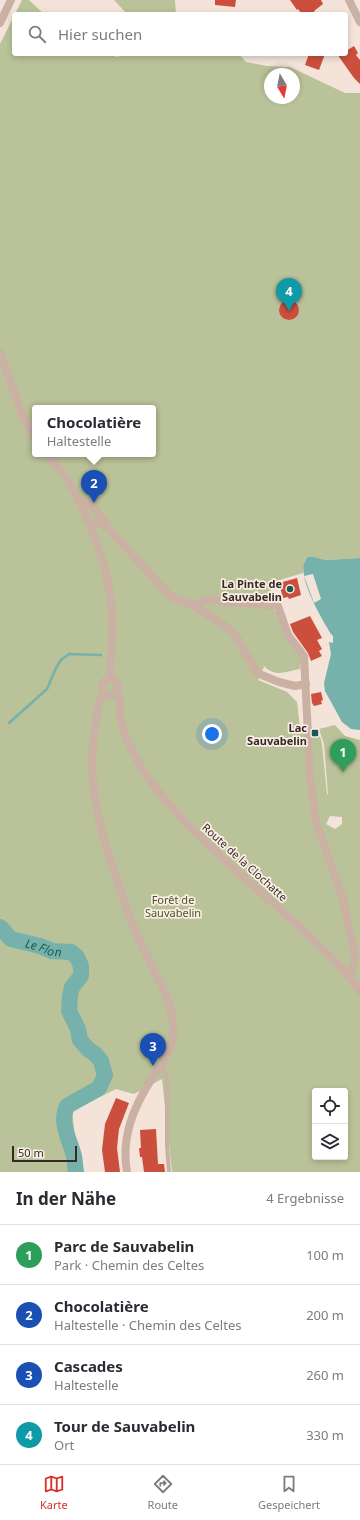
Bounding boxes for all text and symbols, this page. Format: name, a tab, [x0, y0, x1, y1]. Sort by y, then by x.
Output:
search box	[12, 12, 348, 56]
icon: search	[26, 23, 48, 45]
text: Hier suchen	[58, 24, 142, 44]
north arrow	[264, 68, 300, 104]
pin: 4	[276, 278, 302, 311]
popup	[32, 405, 156, 457]
text: Chocolatière	[47, 412, 141, 432]
text: Haltestelle	[47, 432, 111, 450]
pin: 2	[81, 470, 107, 503]
place label: La Pinte de Sauvabelin	[221, 576, 282, 604]
marker: La Pinte de Sauvabelin	[285, 584, 295, 594]
place label: Lac Sauvabelin	[247, 720, 307, 748]
your location	[202, 724, 222, 744]
marker: Lac Sauvabelin	[310, 728, 320, 738]
pin: 1	[330, 739, 356, 772]
street label: Route de la Clochatte	[199, 820, 291, 904]
park label: Forêt de Sauvabelin	[145, 892, 201, 920]
water label: Le Flon	[24, 934, 62, 960]
pin: 3	[140, 1033, 166, 1066]
map controls	[312, 1088, 348, 1160]
button: locate	[312, 1088, 348, 1124]
button: layers	[312, 1124, 348, 1160]
scale bar	[12, 1144, 77, 1163]
text: 50 m	[18, 1145, 44, 1160]
text: In der Nähe	[16, 1187, 116, 1210]
text: 4 Ergebnisse	[266, 1189, 344, 1207]
text: Parc de Sauvabelin	[54, 1236, 194, 1256]
text: 1	[25, 1246, 33, 1264]
text: 100 m	[306, 1246, 344, 1264]
text: Park · Chemin des Celtes	[54, 1256, 204, 1274]
text: Chocolatière	[54, 1296, 149, 1316]
text: 2	[25, 1306, 33, 1324]
text: 200 m	[306, 1306, 344, 1324]
text: Haltestelle · Chemin des Celtes	[54, 1316, 241, 1334]
text: Cascades	[54, 1356, 123, 1376]
text: 3	[25, 1366, 33, 1384]
text: 260 m	[306, 1366, 344, 1384]
text: Haltestelle	[54, 1376, 119, 1394]
text: Tour de Sauvabelin	[54, 1416, 195, 1436]
text: 4	[25, 1426, 33, 1444]
text: 330 m	[306, 1426, 344, 1444]
text: Ort	[54, 1436, 74, 1454]
tab: Karte	[40, 1473, 68, 1512]
tab: Route	[148, 1473, 178, 1512]
tab: Gespeichert	[258, 1473, 320, 1512]

